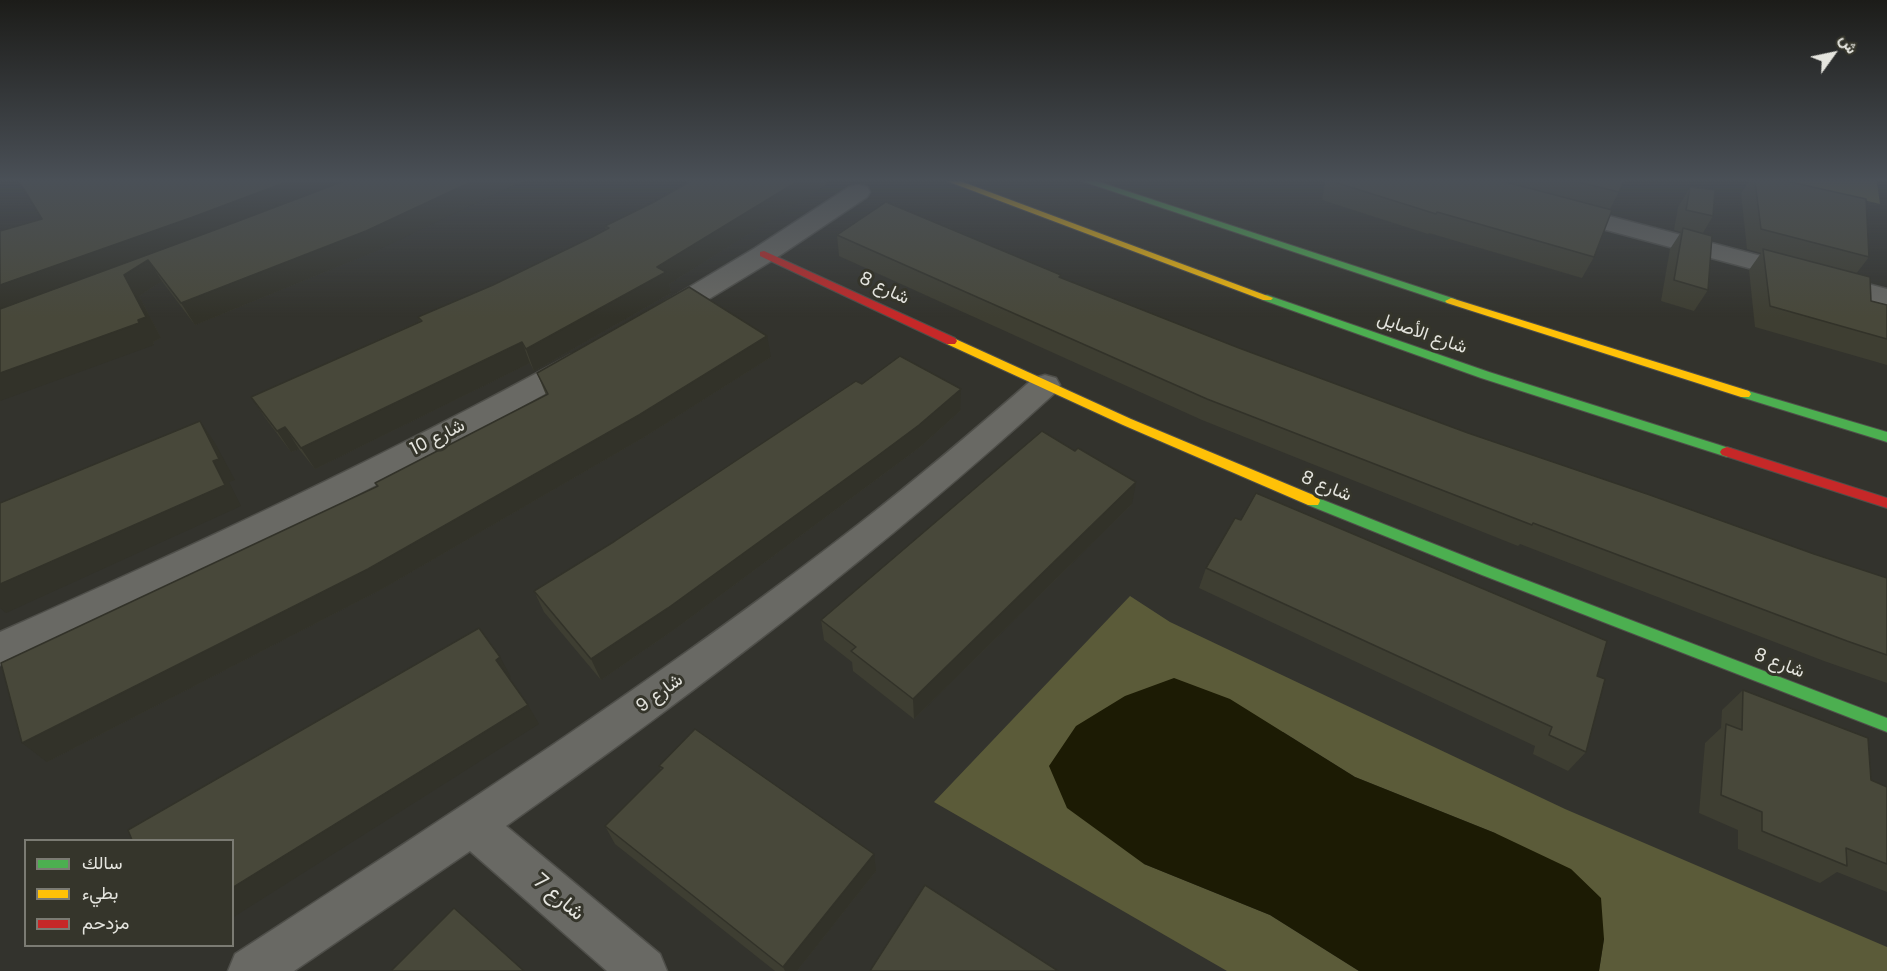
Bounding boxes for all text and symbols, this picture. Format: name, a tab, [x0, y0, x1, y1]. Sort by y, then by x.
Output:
north arrow	[1803, 24, 1863, 84]
text: ش	[1834, 30, 1863, 58]
street label: شارع 8	[856, 268, 912, 310]
street label: شارع الأصايل	[1374, 309, 1470, 359]
street label: شارع 10	[407, 415, 469, 461]
street label: شارع 8	[1298, 467, 1354, 507]
street label: شارع 8	[1751, 645, 1807, 683]
street label: شارع 9	[632, 670, 688, 718]
legend	[24, 839, 234, 947]
text: سالك	[82, 850, 122, 875]
street label: شارع 7	[527, 869, 589, 927]
text: بطيء	[82, 880, 118, 905]
text: مزدحم	[82, 910, 129, 935]

